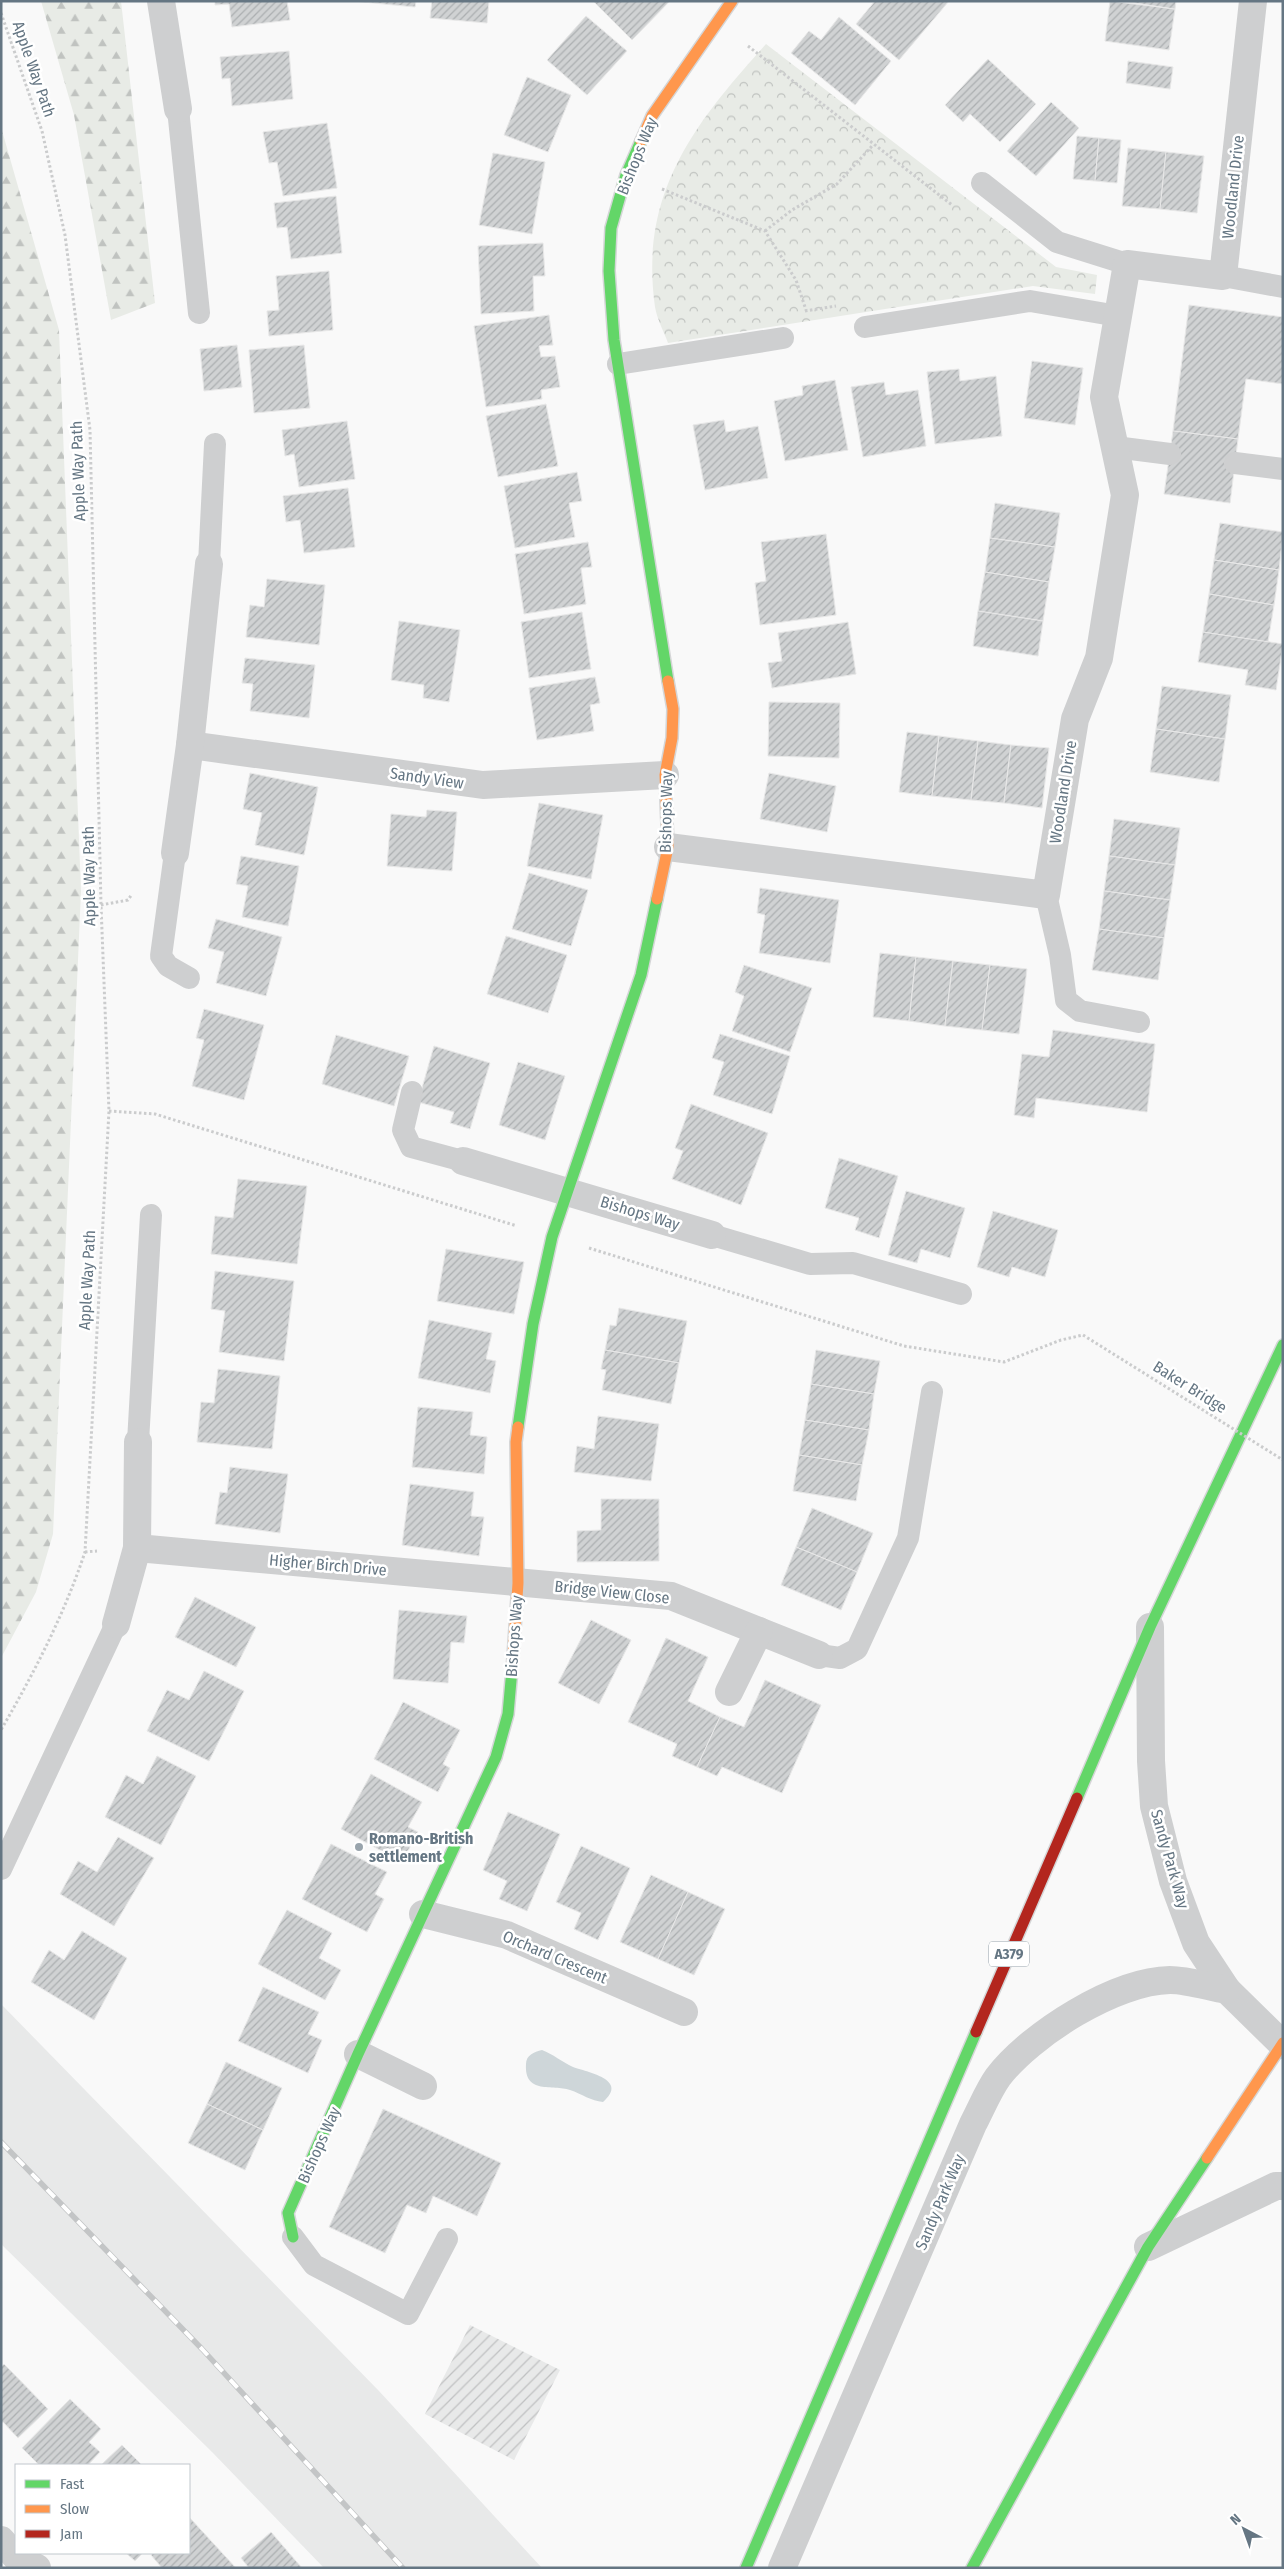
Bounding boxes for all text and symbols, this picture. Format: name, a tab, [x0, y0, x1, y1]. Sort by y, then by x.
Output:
street label: Apple Way Path	[9, 18, 59, 120]
street label: Bishops Way	[613, 114, 661, 197]
street label: Woodland Drive	[1218, 134, 1248, 240]
street label: Apple Way Path	[67, 421, 89, 521]
street label: Woodland Drive	[1045, 739, 1081, 845]
street label: Sandy View	[389, 763, 466, 793]
street label: Bishops Way	[656, 770, 676, 853]
street label: Apple Way Path	[79, 826, 99, 926]
street label: Bishops Way	[598, 1192, 683, 1234]
street label: Apple Way Path	[75, 1229, 99, 1331]
street label: Baker Bridge	[1150, 1357, 1230, 1417]
street label: Higher Birch Drive	[269, 1550, 388, 1580]
street label: Bridge View Close	[554, 1577, 670, 1607]
street label: Bishops Way	[502, 1594, 526, 1677]
street label: Sandy Park Way	[1147, 1807, 1193, 1912]
place label: Romano-British settlement	[369, 1829, 474, 1866]
marker: Romano-British settlement	[353, 1841, 365, 1853]
street label: Orchard Crescent	[500, 1926, 611, 1988]
road number: A379	[989, 1942, 1029, 1966]
street label: Bishops Way	[294, 2103, 345, 2186]
street label: Sandy Park Way	[911, 2151, 969, 2253]
legend	[15, 2464, 190, 2554]
text: Fast	[60, 2475, 84, 2493]
text: Slow	[60, 2500, 89, 2518]
north arrow	[1219, 2504, 1269, 2554]
text: N	[1227, 2510, 1245, 2529]
text: Jam	[60, 2525, 83, 2543]

